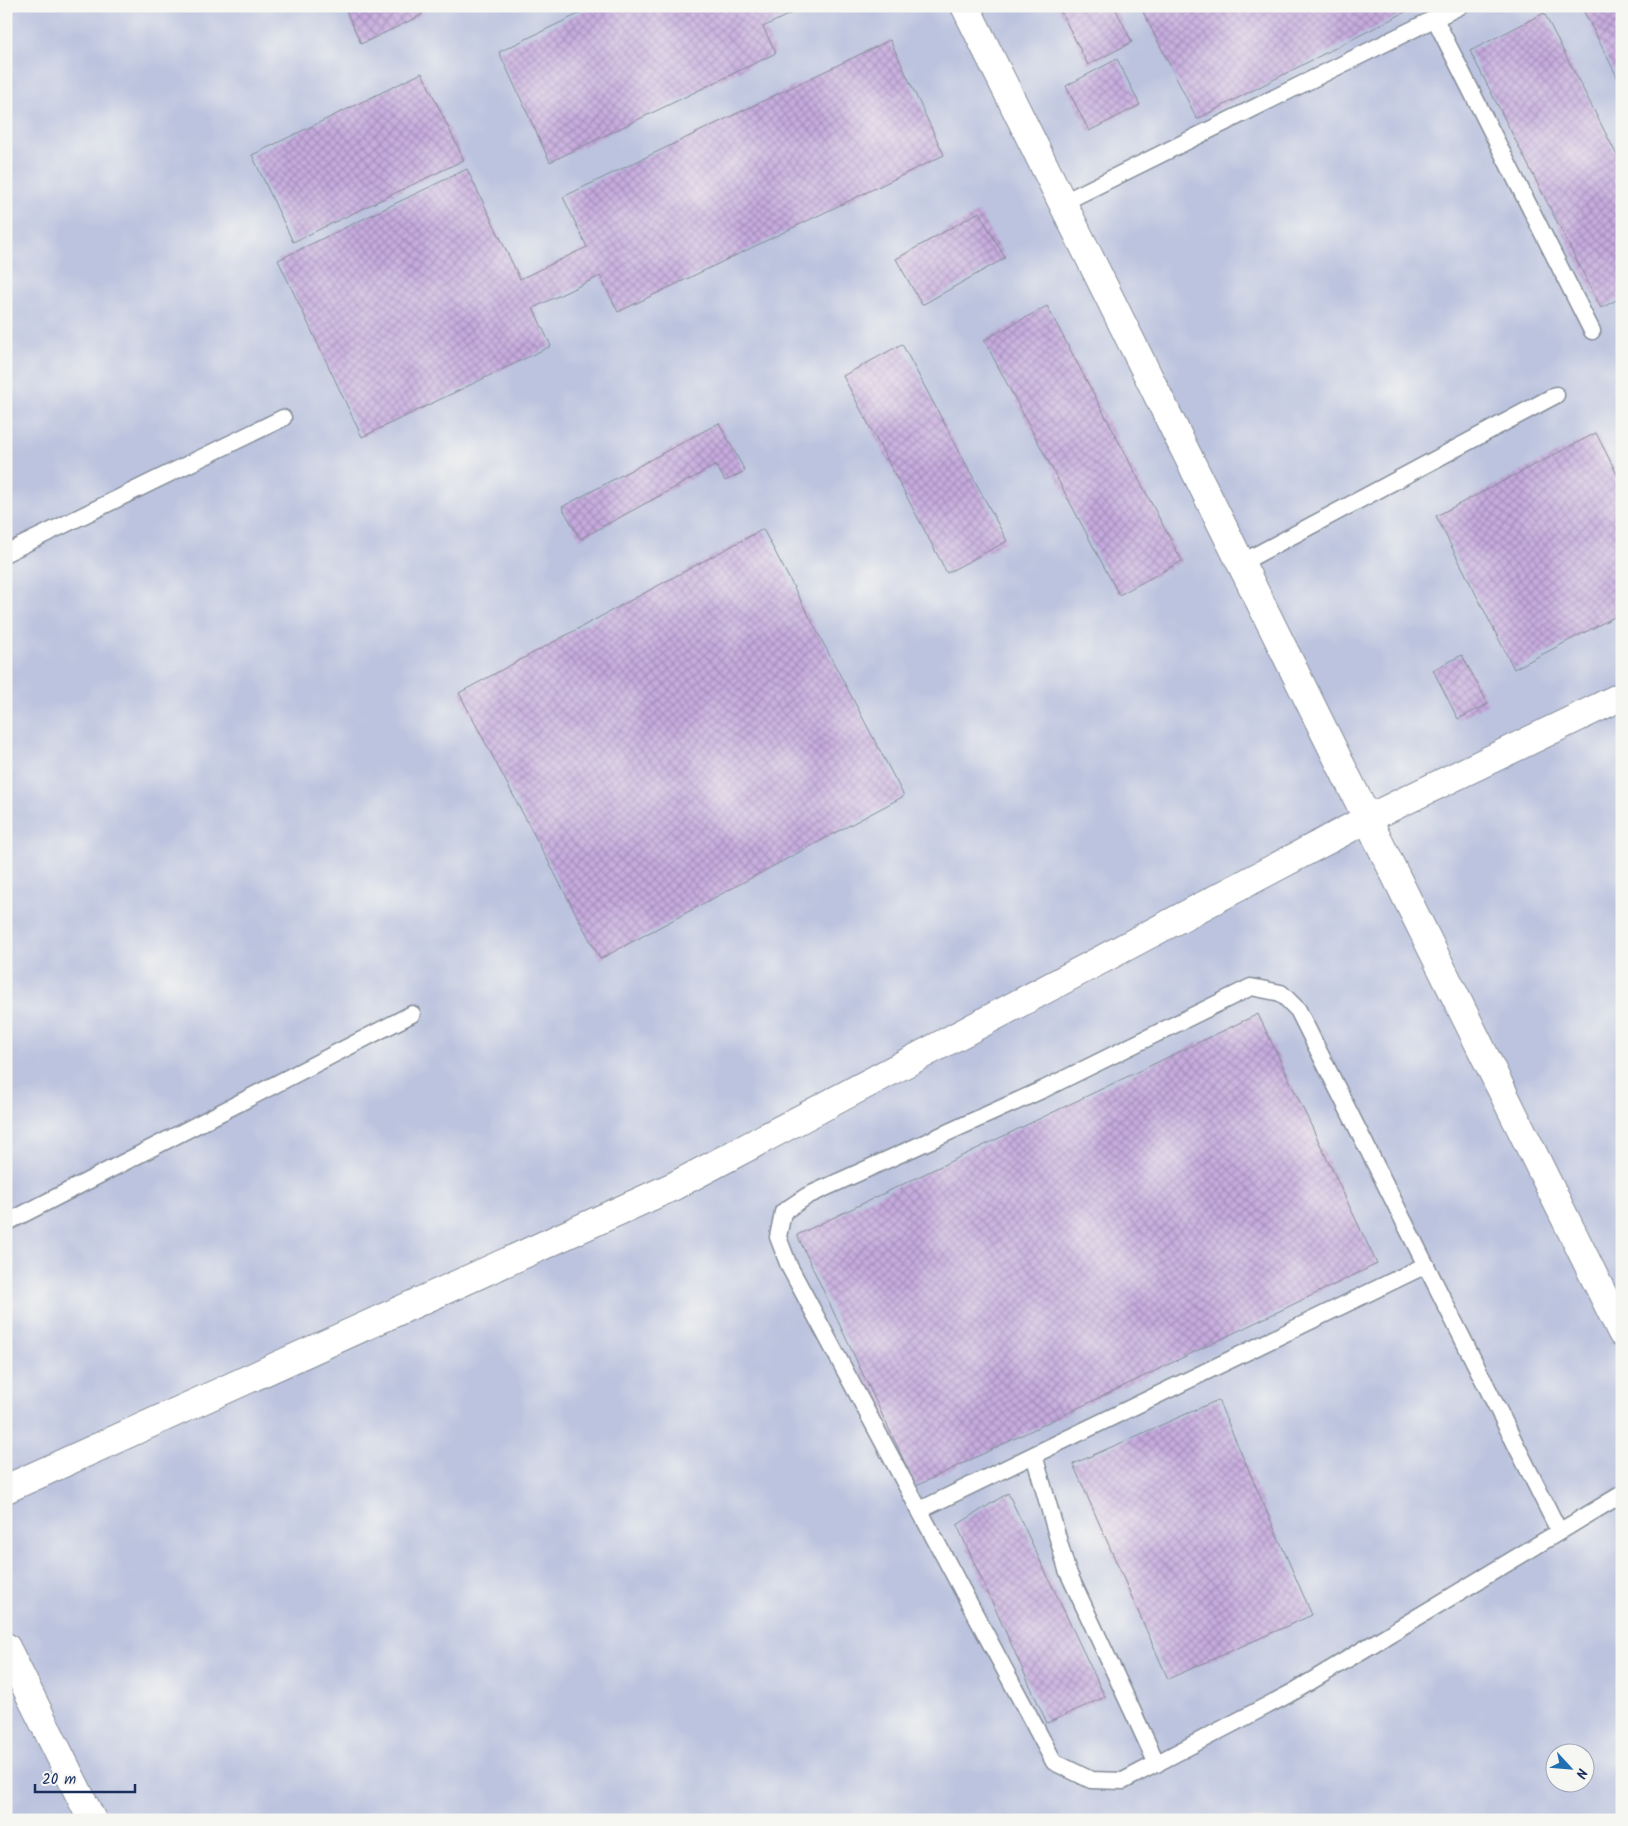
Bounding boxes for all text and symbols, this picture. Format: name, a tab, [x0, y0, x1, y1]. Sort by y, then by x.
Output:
north arrow	[1546, 1744, 1596, 1794]
scale bar	[35, 1761, 135, 1793]
text: N	[1569, 1764, 1593, 1782]
text: 20 m	[42, 1768, 76, 1792]

